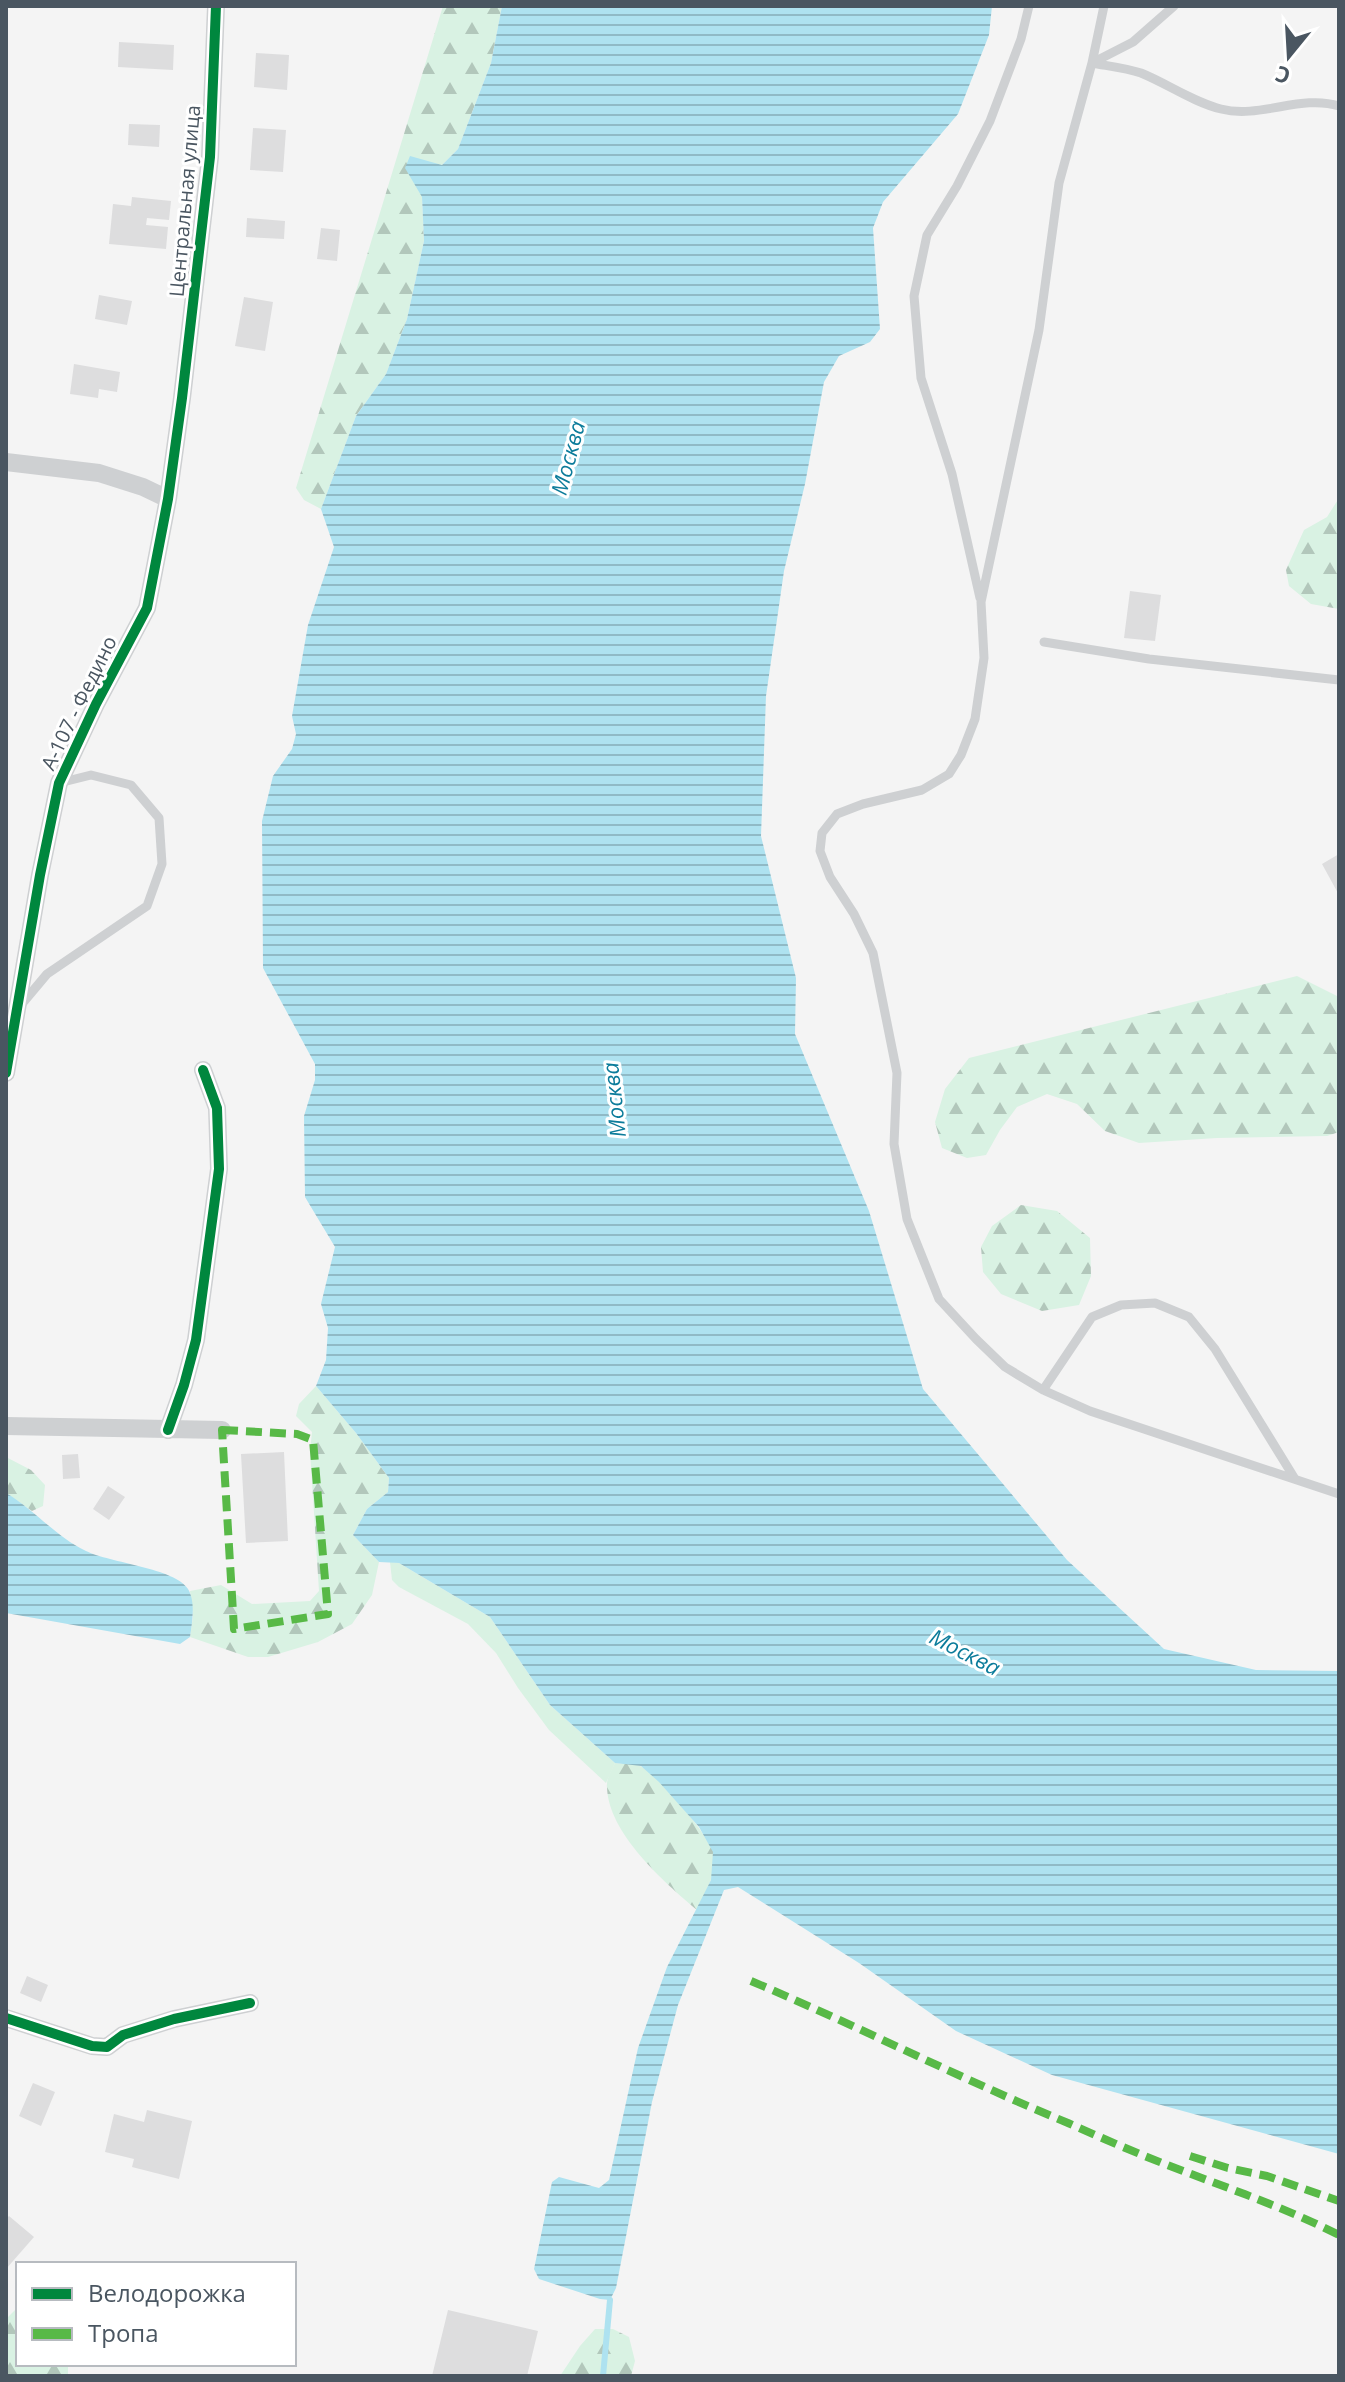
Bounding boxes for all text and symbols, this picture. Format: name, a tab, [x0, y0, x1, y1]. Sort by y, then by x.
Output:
north arrow	[1249, 16, 1329, 96]
text: С	[1271, 60, 1294, 92]
street label: Центральная улица	[163, 104, 206, 298]
water label: Москва	[543, 417, 591, 498]
street label: А-107 - Федино	[34, 631, 123, 774]
water label: Москва	[594, 1061, 632, 1139]
water label: Москва	[925, 1621, 1006, 1682]
legend	[16, 2262, 296, 2366]
text: Велодорожка	[88, 2276, 246, 2309]
text: Тропа	[88, 2316, 159, 2349]

